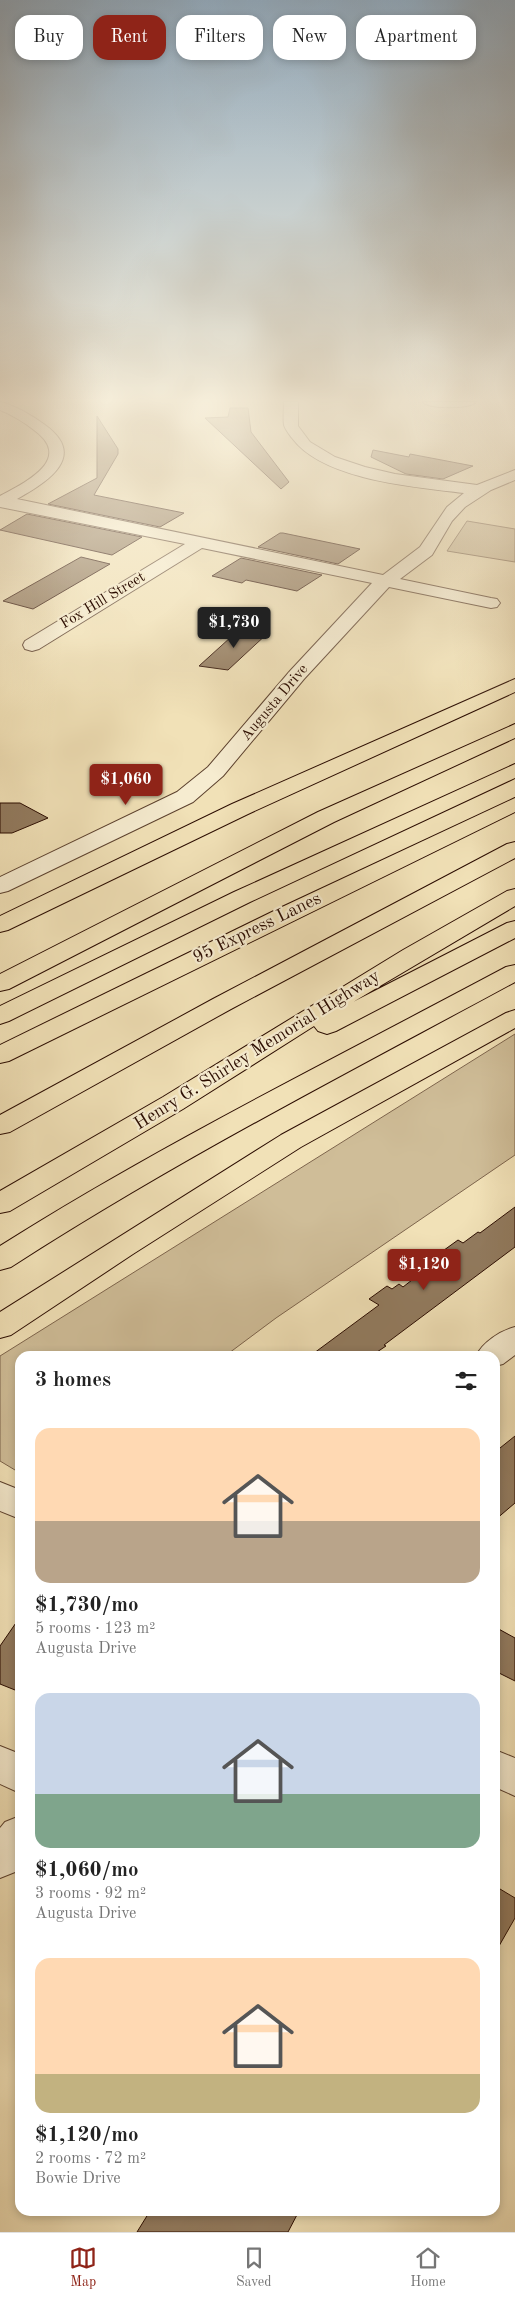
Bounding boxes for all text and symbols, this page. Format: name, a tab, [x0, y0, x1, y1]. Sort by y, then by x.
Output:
chip: Buy	[15, 15, 83, 60]
chip: Rent	[93, 15, 166, 60]
chip: Filters	[176, 15, 263, 60]
chip: New	[273, 15, 346, 60]
chip: Apartment	[356, 15, 476, 60]
street label: Fox Hill Street	[58, 570, 148, 632]
pin: $1,730	[193, 606, 275, 649]
text: $1,730	[209, 615, 259, 631]
street label: Augusta Drive	[239, 662, 311, 744]
pin: $1,060	[85, 764, 167, 806]
text: $1,060	[101, 772, 151, 788]
street label: 95 Express Lanes	[190, 889, 324, 967]
street label: Henry G. Shirley Memorial Highway	[131, 966, 383, 1133]
pin: $1,120	[383, 1248, 465, 1291]
text: $1,120	[399, 1257, 449, 1273]
icon: filters	[452, 1367, 480, 1395]
text: 3 homes	[35, 1370, 111, 1391]
icon: home	[213, 1461, 303, 1551]
text: $1,730/mo	[35, 1595, 139, 1616]
text: 5 rooms · 123 m²	[35, 1621, 155, 1637]
text: Augusta Drive	[35, 1641, 136, 1657]
icon: home	[213, 1726, 303, 1816]
text: $1,060/mo	[35, 1860, 139, 1881]
text: 3 rooms · 92 m²	[35, 1886, 146, 1902]
text: Augusta Drive	[35, 1906, 136, 1922]
icon: home	[213, 1991, 303, 2081]
text: $1,120/mo	[35, 2125, 139, 2146]
text: 2 rooms · 72 m²	[35, 2151, 146, 2167]
text: Bowie Drive	[35, 2171, 121, 2187]
tab: Map	[69, 2244, 97, 2291]
tab: Saved	[236, 2244, 272, 2291]
tab: Home	[410, 2244, 446, 2291]

